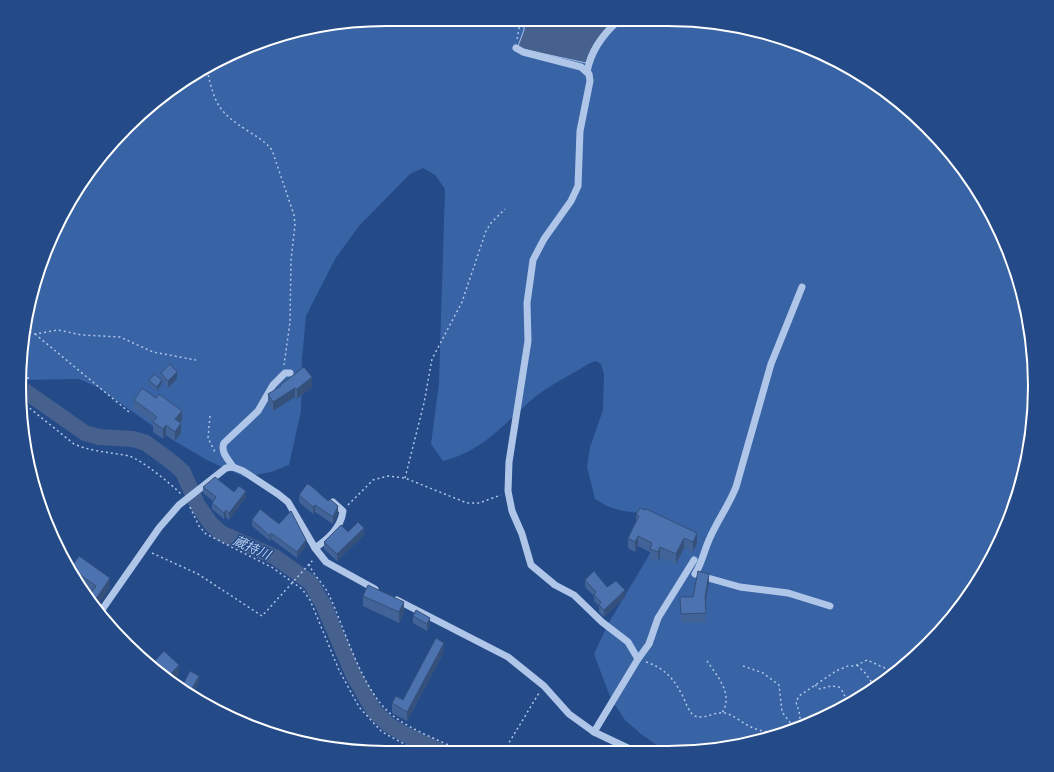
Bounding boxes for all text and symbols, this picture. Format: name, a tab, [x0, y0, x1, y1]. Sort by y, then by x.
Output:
water label: 蔵持川	[231, 532, 275, 563]

